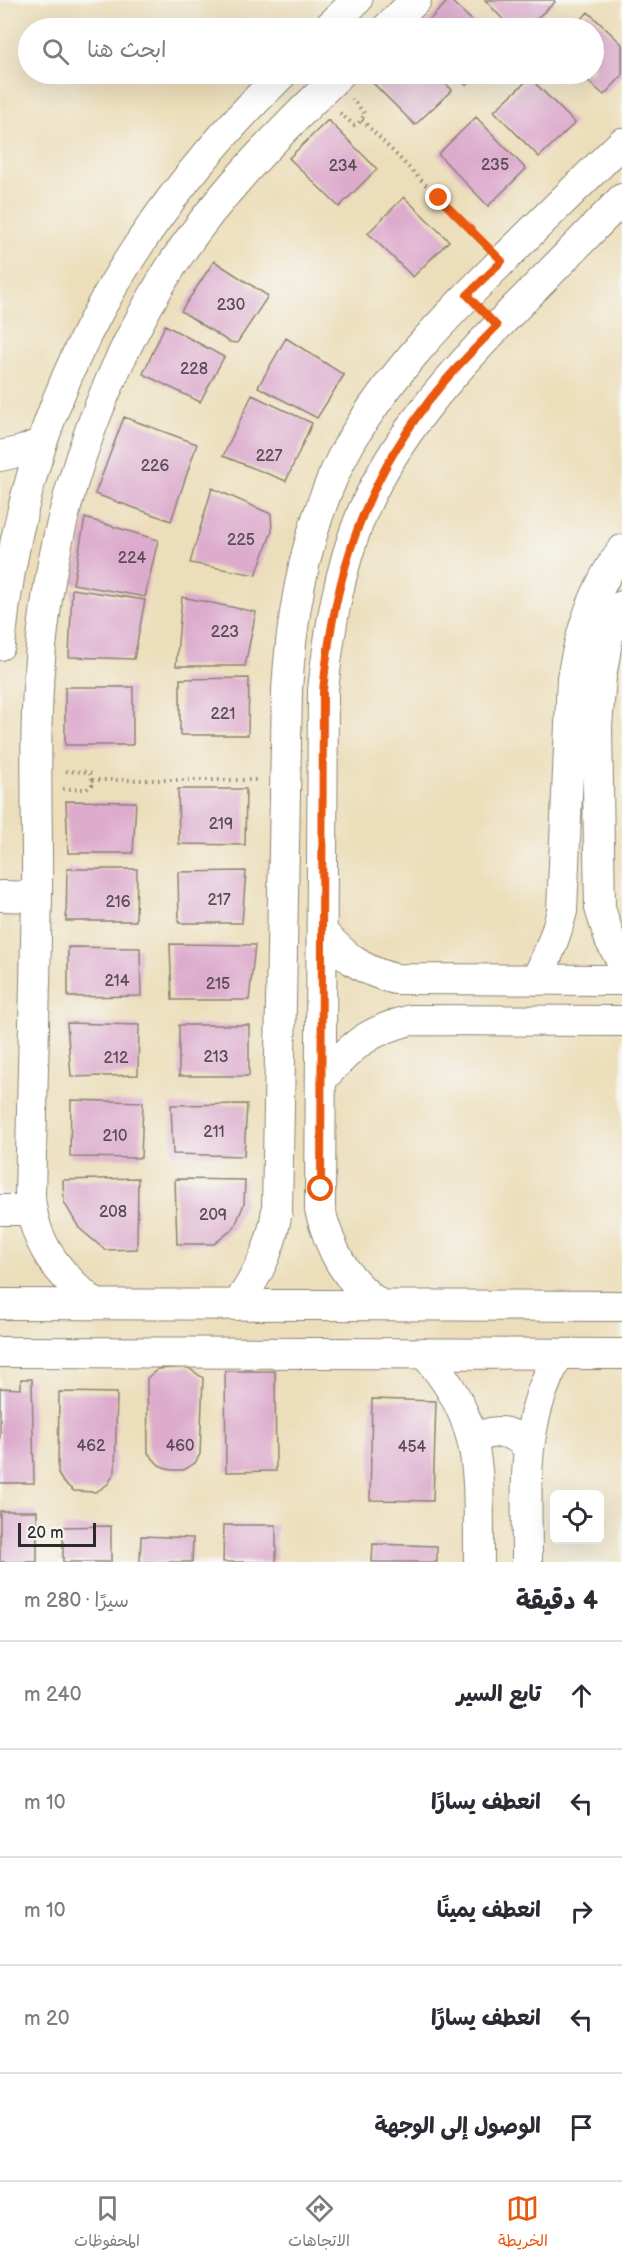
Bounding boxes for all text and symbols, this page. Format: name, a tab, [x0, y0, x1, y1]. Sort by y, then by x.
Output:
search box	[18, 18, 604, 84]
icon: search	[39, 35, 72, 68]
text: ابحث هنا	[87, 37, 167, 64]
house number: 235	[481, 156, 509, 175]
house number: 234	[329, 157, 358, 176]
route end	[425, 184, 451, 210]
house number: 230	[217, 296, 245, 315]
house number: 228	[180, 360, 208, 379]
house number: 227	[256, 447, 283, 466]
house number: 226	[141, 457, 170, 476]
house number: 225	[227, 531, 255, 550]
house number: 224	[118, 549, 146, 568]
house number: 223	[211, 623, 239, 642]
house number: 221	[211, 705, 235, 724]
house number: 219	[209, 815, 233, 834]
house number: 217	[207, 891, 231, 910]
house number: 216	[105, 893, 131, 912]
house number: 214	[104, 972, 130, 991]
house number: 215	[206, 975, 230, 994]
house number: 213	[203, 1048, 229, 1067]
house number: 212	[104, 1049, 129, 1068]
house number: 211	[203, 1123, 225, 1142]
house number: 210	[103, 1127, 127, 1146]
route start	[307, 1175, 333, 1201]
house number: 208	[99, 1203, 127, 1222]
house number: 209	[199, 1206, 227, 1225]
house number: 462	[77, 1437, 106, 1456]
house number: 460	[166, 1437, 194, 1456]
house number: 454	[398, 1438, 427, 1457]
map controls	[550, 1490, 604, 1544]
button: locate	[550, 1490, 604, 1544]
scale bar	[18, 1520, 96, 1548]
text: 20 m	[27, 1524, 63, 1543]
text: 4 دقيقة	[516, 1586, 598, 1617]
text: سيرًا · 280 m	[24, 1589, 129, 1613]
icon: ahead	[565, 1679, 598, 1712]
text: تابع السير	[457, 1681, 541, 1708]
text: 240 m	[24, 1683, 81, 1707]
icon: left	[565, 1787, 598, 1820]
text: انعطف يسارًا	[431, 1789, 541, 1816]
text: 10 m	[24, 1791, 65, 1815]
icon: right	[565, 1895, 598, 1928]
text: انعطف يمينًا	[437, 1897, 541, 1924]
text: 10 m	[24, 1899, 65, 1923]
icon: left	[565, 2003, 598, 2036]
text: انعطف يسارًا	[431, 2005, 541, 2032]
text: 20 m	[24, 2007, 70, 2031]
icon: arrive	[565, 2111, 598, 2144]
text: الوصول إلى الوجهة	[374, 2113, 541, 2140]
tab: المحفوظات	[74, 2192, 140, 2255]
tab: الاتجاهات	[288, 2192, 350, 2255]
tab: الخريطة	[498, 2192, 548, 2255]

